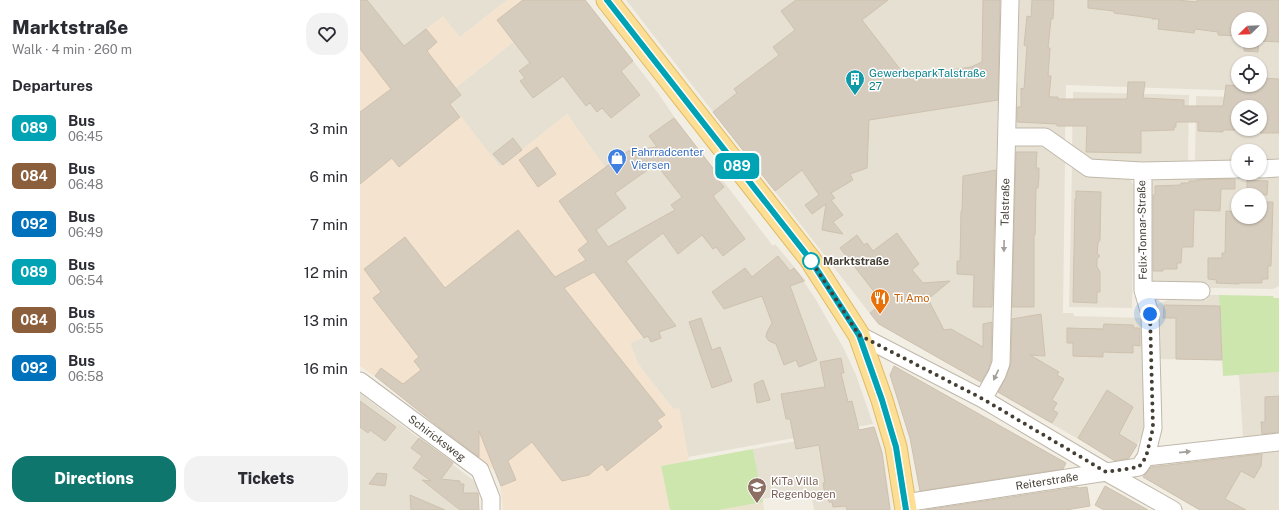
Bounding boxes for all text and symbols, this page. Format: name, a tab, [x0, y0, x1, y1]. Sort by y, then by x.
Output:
north arrow	[1231, 12, 1267, 48]
map controls	[1231, 12, 1267, 224]
button: heart	[306, 13, 348, 55]
text: Marktstraße	[12, 16, 128, 38]
text: Walk · 4 min · 260 m	[12, 42, 132, 57]
button: locate	[1231, 56, 1267, 92]
place label: GewerbeparkTalstraße 27	[869, 67, 986, 92]
building icon: GewerbeparkTalstraße 27	[844, 68, 866, 96]
text: Departures	[12, 77, 93, 94]
button: layers	[1231, 100, 1267, 136]
text: Bus	[68, 112, 95, 129]
text: 089	[20, 120, 48, 136]
text: 3 min	[309, 120, 348, 137]
text: 06:45	[68, 129, 103, 144]
button: +	[1231, 144, 1267, 180]
place label: Fahrradcenter Viersen	[631, 146, 704, 171]
shop icon: Fahrradcenter Viersen	[606, 147, 628, 175]
line badge: 089	[714, 153, 760, 179]
text: 089	[723, 158, 751, 174]
text: Bus	[68, 160, 95, 177]
text: 084	[20, 168, 48, 184]
text: 6 min	[310, 168, 348, 185]
text: 06:48	[68, 177, 103, 192]
street label: Talstraße	[999, 178, 1011, 226]
street label: Felix-Tonnar-Straße	[1135, 180, 1149, 280]
button: −	[1231, 188, 1267, 224]
text: Bus	[68, 208, 95, 225]
text: 092	[20, 216, 48, 232]
text: 7 min	[310, 216, 348, 233]
text: 06:49	[68, 225, 103, 240]
one-way arrow	[1001, 240, 1007, 253]
marker: Marktstraße	[802, 252, 820, 270]
place label: Marktstraße	[823, 255, 889, 267]
text: Bus	[68, 256, 95, 273]
text: 089	[20, 264, 48, 280]
text: 12 min	[304, 264, 348, 281]
text: 06:54	[68, 273, 103, 288]
restaurant icon: Ti Amo	[869, 287, 891, 315]
place label: Ti Amo	[894, 292, 929, 304]
text: Bus	[68, 304, 95, 321]
your location	[1140, 304, 1160, 324]
text: 084	[20, 312, 48, 328]
text: 13 min	[303, 312, 348, 329]
text: 06:55	[68, 321, 104, 336]
text: Bus	[68, 352, 95, 369]
text: 092	[20, 360, 48, 376]
text: 16 min	[303, 360, 348, 377]
text: 06:58	[68, 369, 104, 384]
one-way arrow	[993, 369, 999, 381]
street label: Schiricksweg	[406, 413, 468, 463]
one-way arrow	[1179, 449, 1191, 456]
button: Directions	[12, 456, 176, 502]
button: Tickets	[184, 456, 348, 502]
street label: Reiterstraße	[1015, 470, 1079, 492]
place label: KiTa Villa Regenbogen	[771, 475, 836, 500]
school or university icon: KiTa Villa Regenbogen	[746, 476, 768, 504]

